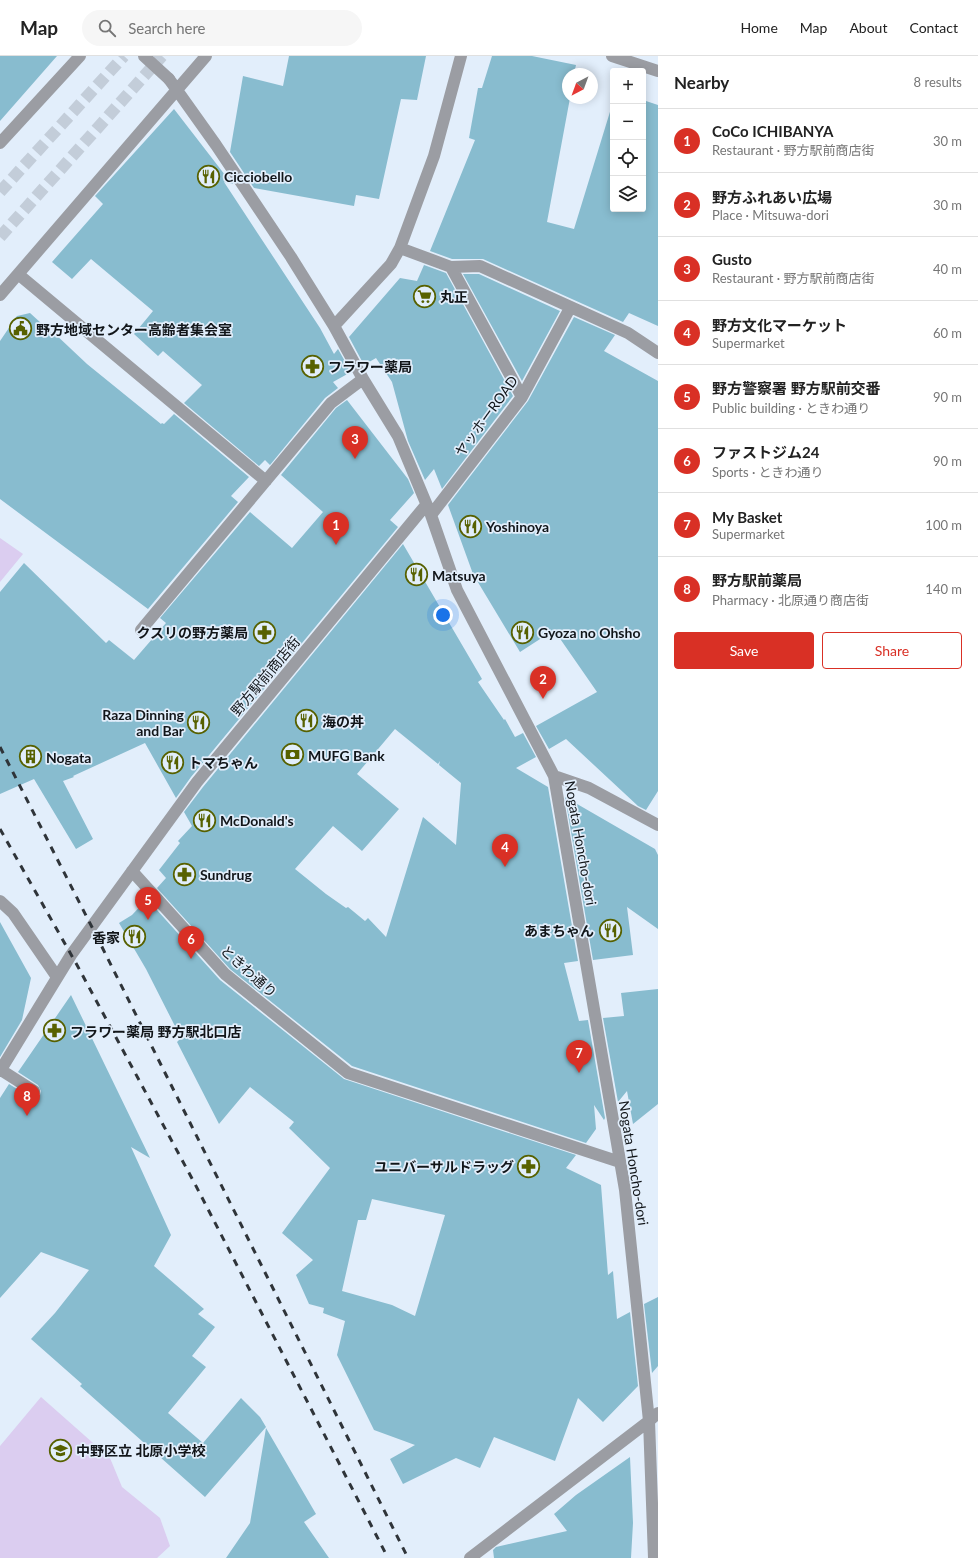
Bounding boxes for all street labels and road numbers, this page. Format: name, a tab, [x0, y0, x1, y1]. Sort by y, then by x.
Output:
street label: ヤッホーROAD	[451, 372, 521, 460]
street label: 野方駅前商店街	[227, 633, 303, 719]
street label: Nogata Honcho-dori	[562, 779, 600, 907]
street label: ときわ通り	[217, 941, 281, 1001]
street label: Nogata Honcho-dori	[616, 1099, 652, 1227]

